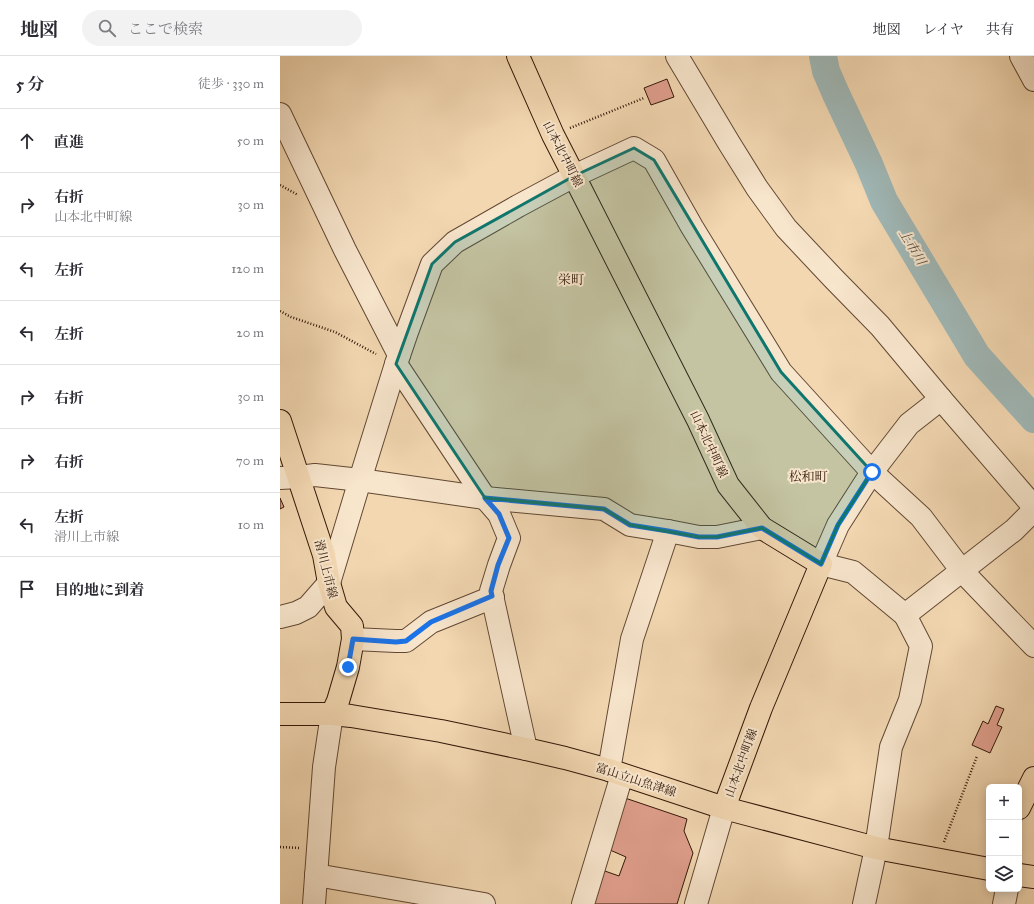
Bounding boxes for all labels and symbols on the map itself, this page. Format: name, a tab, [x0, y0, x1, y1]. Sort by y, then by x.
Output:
street label: 山本北中町線	[540, 119, 586, 189]
water label: 上市川	[895, 226, 930, 270]
district label: 栄町	[558, 272, 584, 288]
street label: 山本北中町線	[687, 408, 731, 480]
route start	[863, 463, 881, 481]
district label: 松和町	[788, 469, 828, 485]
street label: 滑川上市線	[312, 538, 340, 600]
route end	[339, 658, 357, 676]
street label: 山本北中町線	[722, 727, 760, 799]
street label: 富山立山魚津線	[594, 760, 678, 800]

